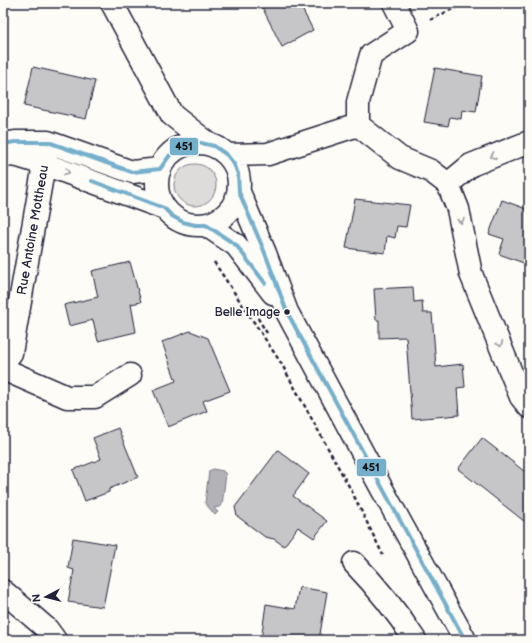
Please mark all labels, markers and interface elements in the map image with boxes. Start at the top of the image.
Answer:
line badge: 451 [169,137,199,156]
text: 451 [175,140,193,153]
one-way arrow [489,151,496,159]
street label: Rue Antoine Mottheau [14,164,52,296]
one-way arrow [64,168,71,176]
one-way arrow [456,218,464,224]
place label: Belle Image [215,305,280,320]
marker: Belle Image [282,307,292,317]
one-way arrow [495,340,503,348]
line badge: 451 [356,458,387,477]
text: 451 [362,461,380,474]
north arrow [26,577,66,617]
text: N [30,593,44,603]

